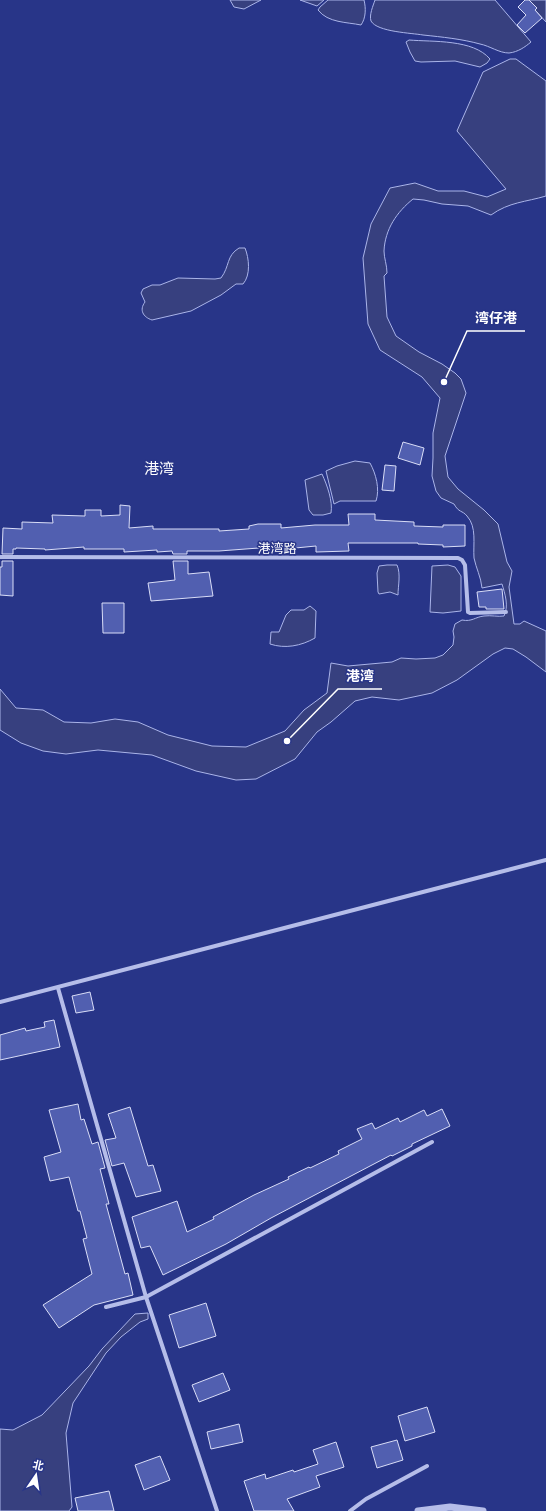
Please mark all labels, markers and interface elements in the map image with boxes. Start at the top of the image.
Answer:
callout: 湾仔港 [467,305,525,331]
text: 湾仔港 [475,308,517,328]
district label: 港湾 [144,458,174,479]
street label: 港湾路 [257,539,297,558]
callout: 港湾 [338,663,382,689]
text: 港湾 [346,666,374,686]
north arrow [16,1455,56,1495]
text: 北 [31,1456,45,1474]

